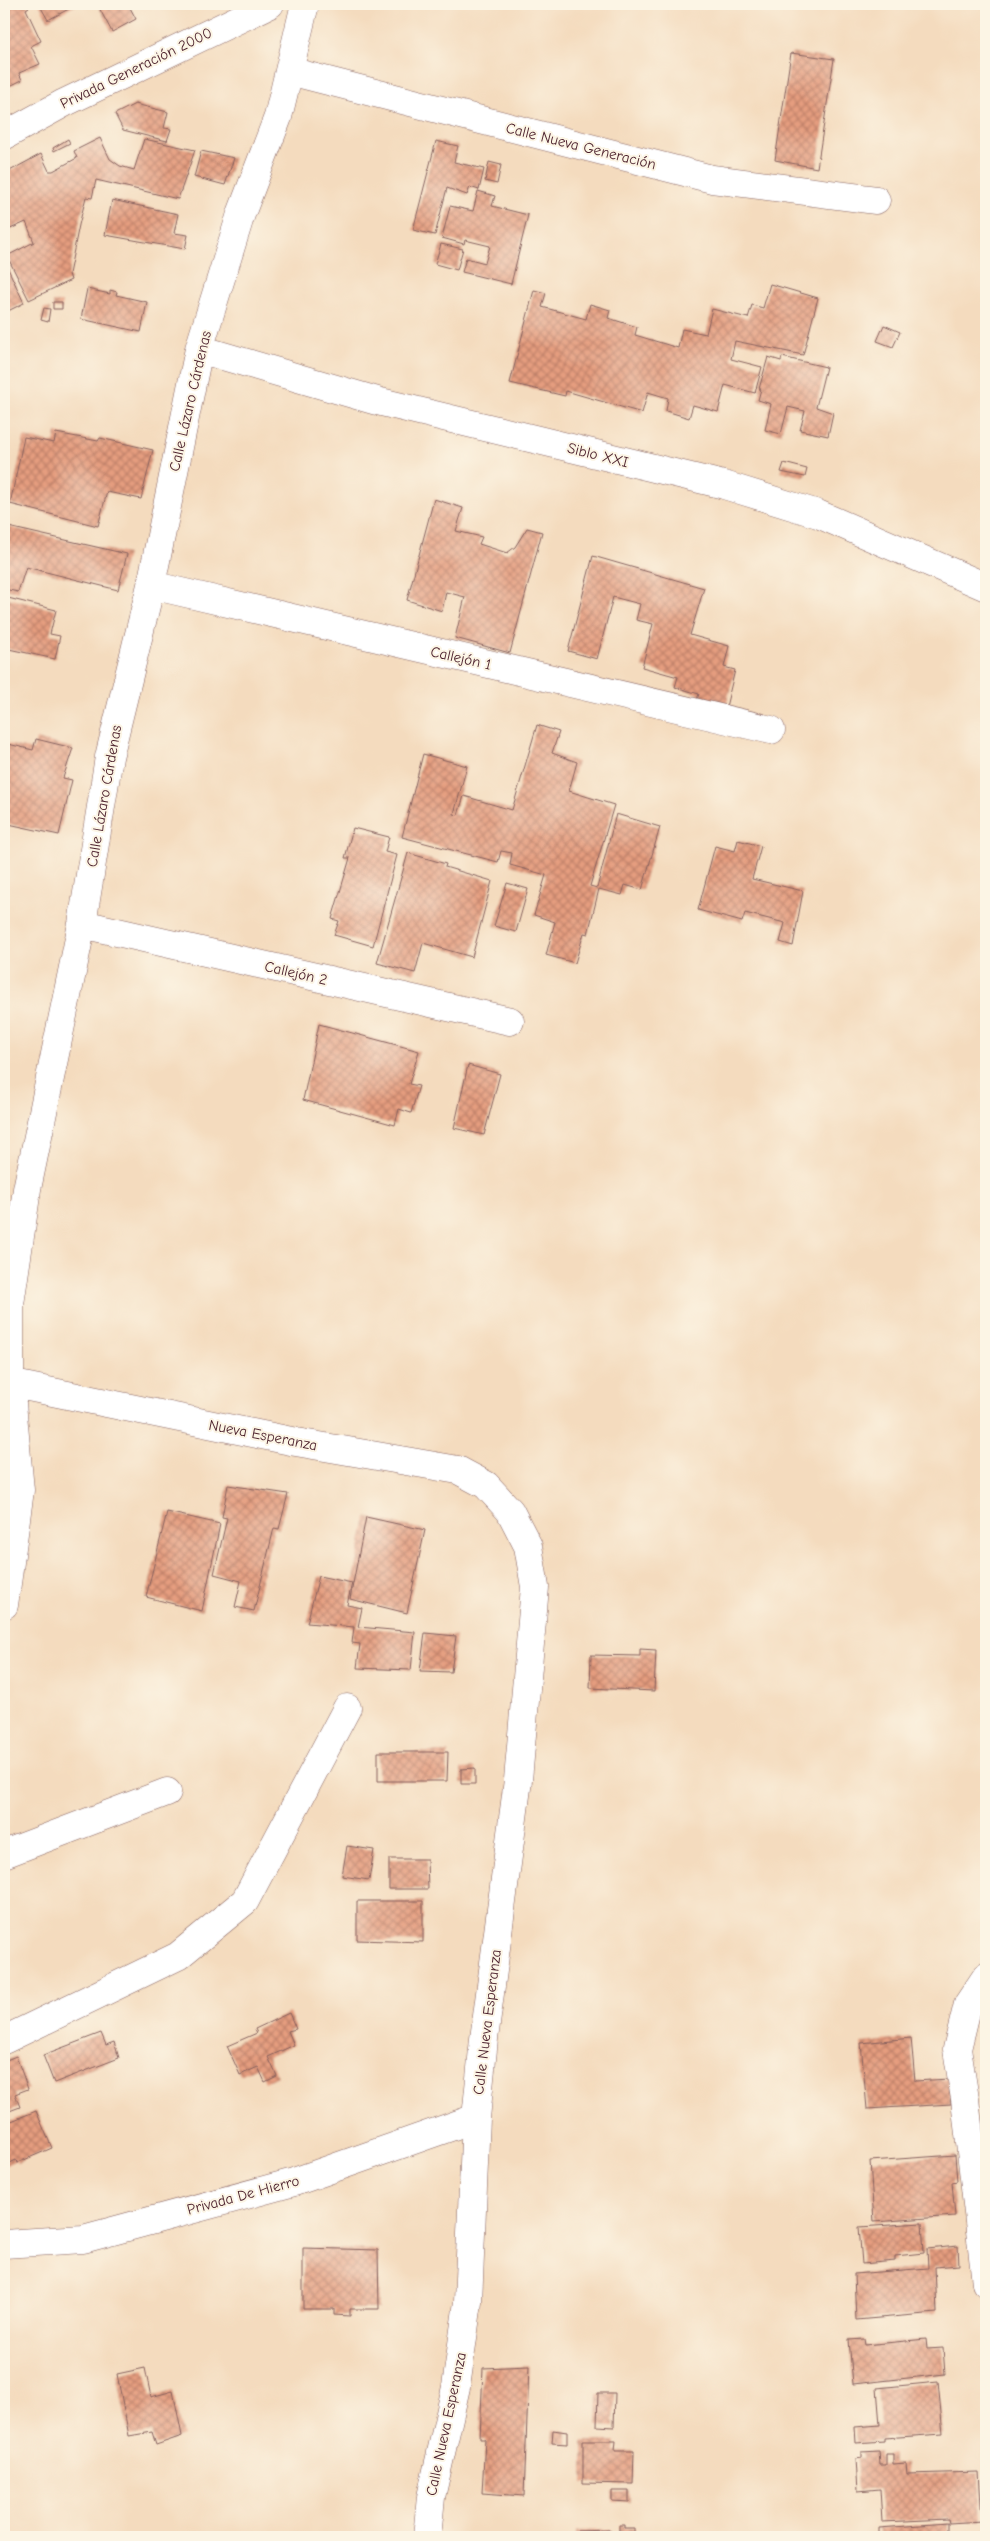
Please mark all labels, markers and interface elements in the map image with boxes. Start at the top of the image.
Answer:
street label: Privada Generación 2000 [57,23,215,113]
street label: Calle Nueva Generación [504,119,658,173]
street label: Calle Lázaro Cárdenas [165,329,215,473]
street label: Siblo XXI [566,439,631,471]
street label: Callejón 1 [429,642,493,674]
street label: Calle Lázaro Cárdenas [83,724,125,868]
street label: Callejón 2 [263,957,329,989]
street label: Nueva Esperanza [207,1416,319,1454]
street label: Calle Nueva Esperanza [469,1948,505,2096]
street label: Privada De Hierro [185,2171,301,2219]
street label: Calle Nueva Esperanza [422,2351,470,2497]

